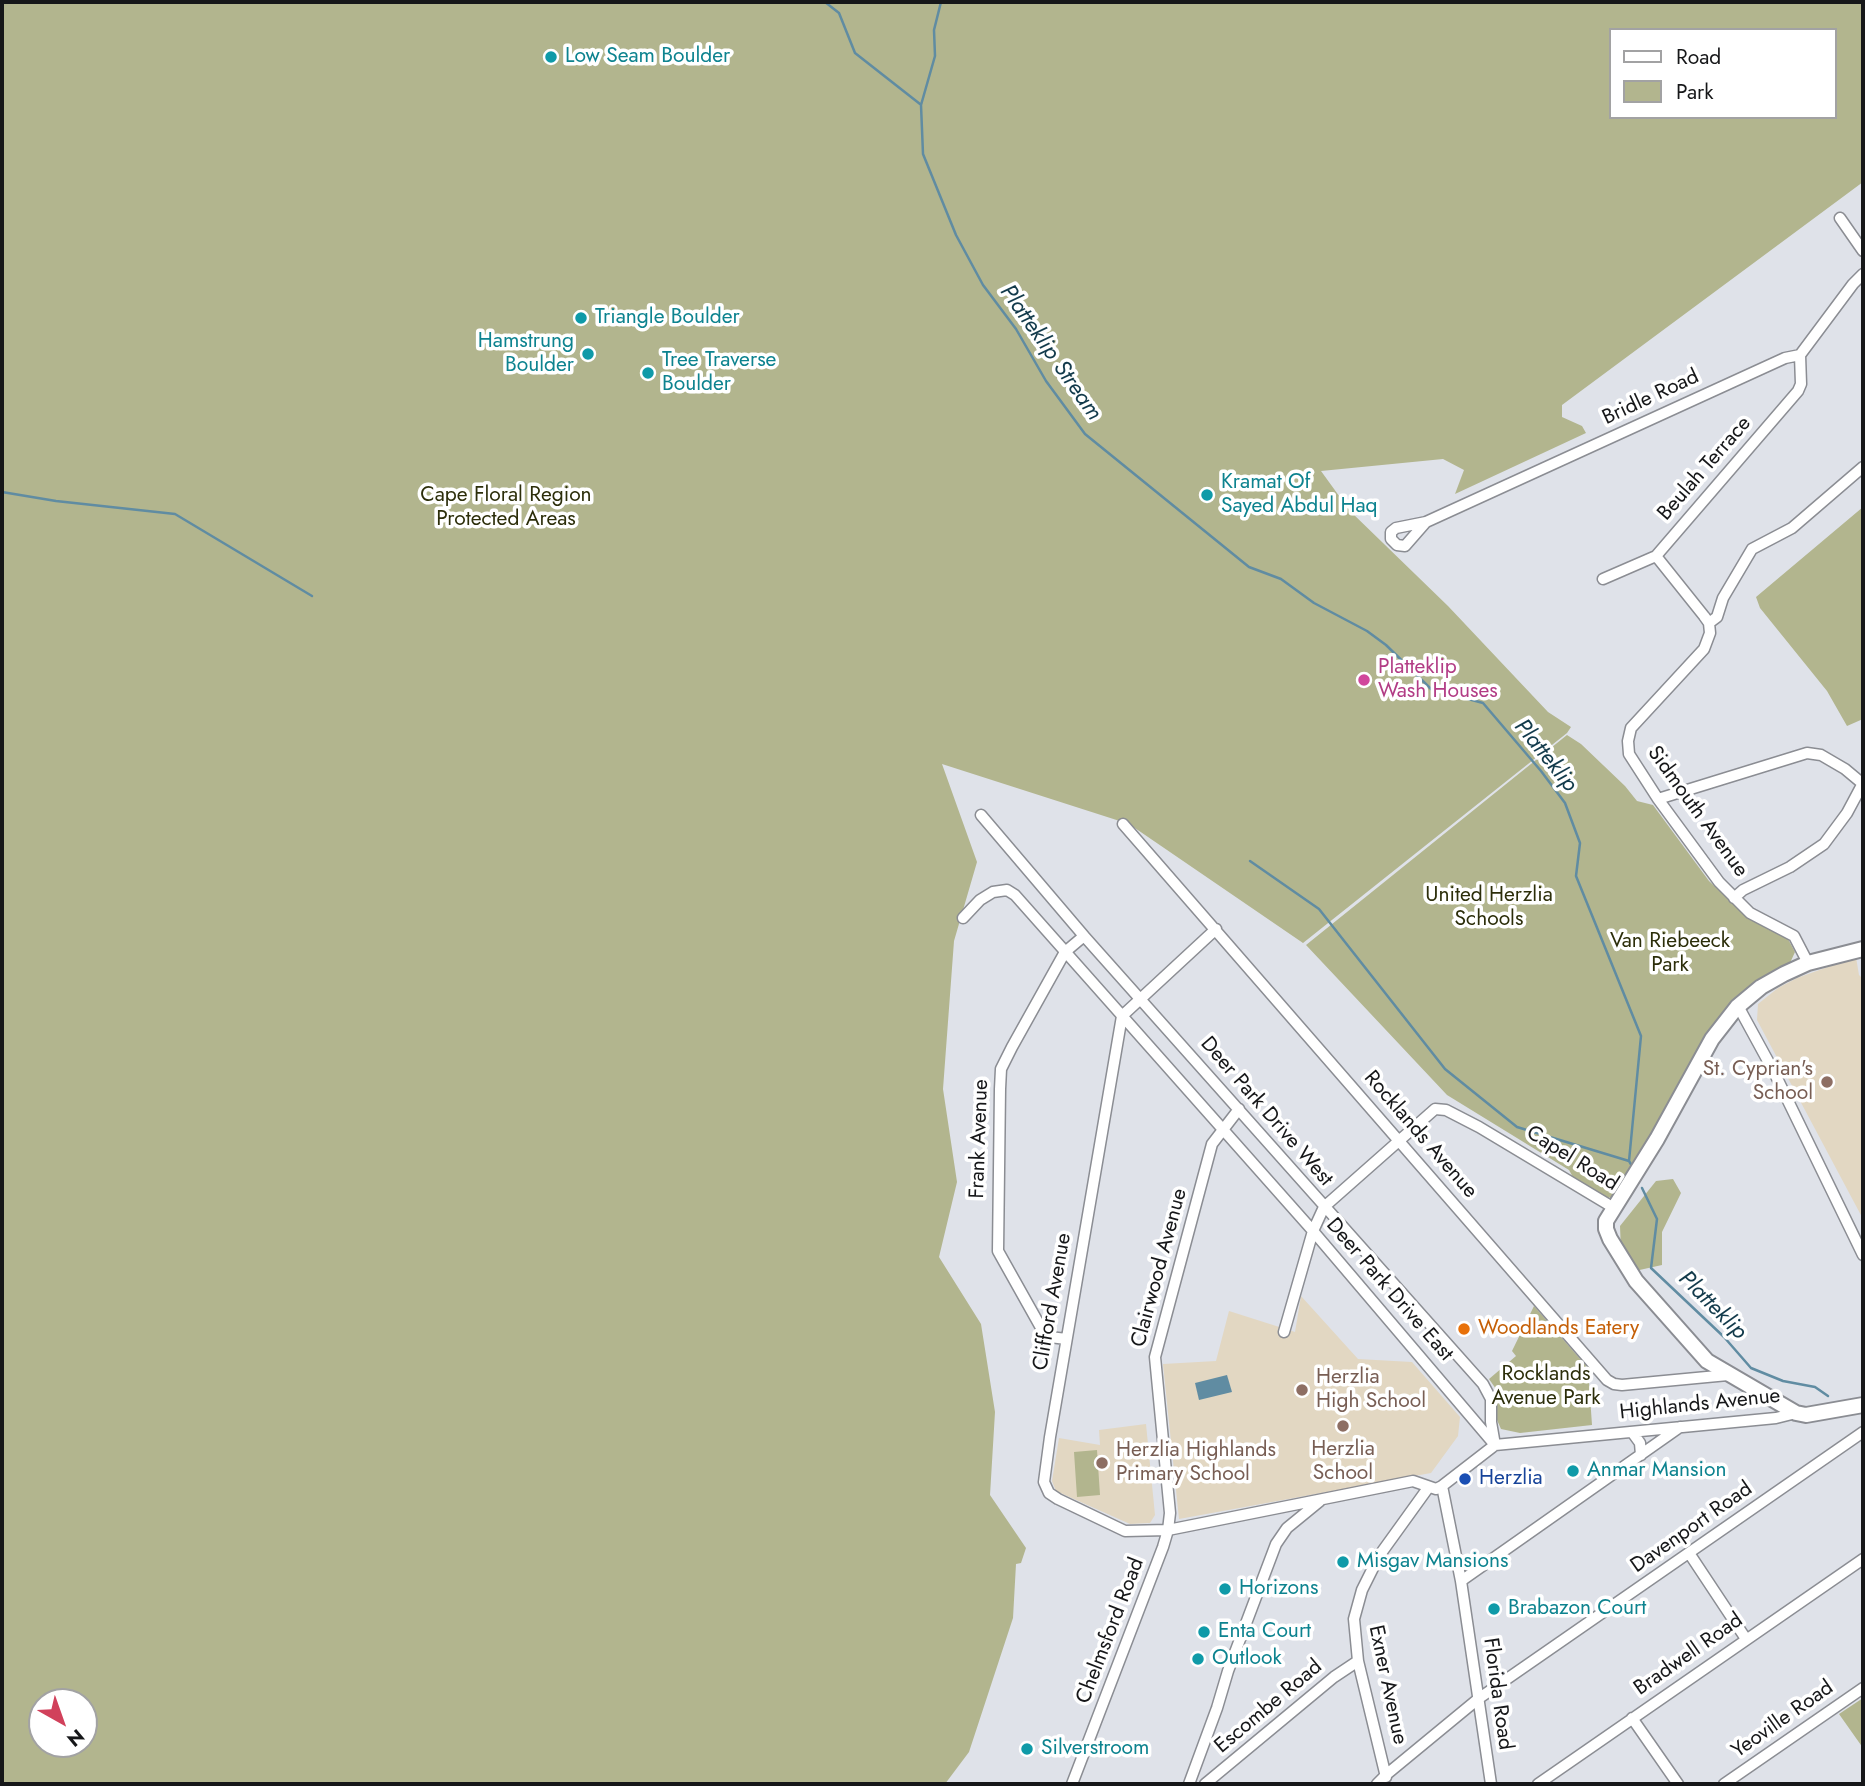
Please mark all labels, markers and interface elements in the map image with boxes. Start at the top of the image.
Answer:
legend [1610,28,1837,119]
text: Road [1676,42,1721,72]
place label: Low Seam Boulder [565,44,730,70]
marker: Low Seam Boulder [543,49,559,65]
text: Park [1676,77,1713,107]
water label: Platteklip Stream [993,280,1107,426]
place label: Triangle Boulder [595,305,740,331]
marker: Triangle Boulder [573,310,589,326]
place label: Hamstrung Boulder [478,329,574,379]
marker: Hamstrung Boulder [580,346,596,362]
place label: Tree Traverse Boulder [662,348,776,398]
marker: Tree Traverse Boulder [640,365,656,381]
street label: Bridle Road [1599,365,1703,431]
street label: Beulah Terrace [1653,412,1757,526]
place label: Kramat Of Sayed Abdul Haq [1221,470,1378,520]
park label: Cape Floral Region Protected Areas [420,483,592,533]
marker: Kramat Of Sayed Abdul Haq [1199,487,1215,503]
place label: Platteklip Wash Houses [1378,655,1498,705]
marker: Platteklip Wash Houses [1356,672,1372,688]
water label: Platteklip [1507,714,1583,798]
street label: Sidmouth Avenue [1641,742,1753,882]
park label: United Herzlia Schools [1425,883,1553,933]
park label: Van Riebeeck Park [1610,929,1730,979]
street label: Deer Park Drive West [1194,1032,1338,1192]
place label: St. Cyprian's School [1703,1057,1813,1107]
street label: Rocklands Avenue [1358,1066,1482,1204]
marker: St. Cyprian's School [1819,1074,1835,1090]
street label: Frank Avenue [965,1079,995,1199]
street label: Capel Road [1521,1121,1623,1197]
street label: Clairwood Avenue [1127,1186,1193,1350]
street label: Deer Park Drive East [1320,1213,1458,1367]
street label: Clifford Avenue [1029,1231,1077,1373]
water label: Platteklip [1672,1266,1752,1346]
place label: Woodlands Eatery [1478,1316,1639,1342]
marker: Woodlands Eatery [1456,1321,1472,1337]
park label: Rocklands Avenue Park [1491,1362,1601,1412]
place label: Herzlia High School [1316,1365,1426,1415]
marker: Herzlia High School [1294,1382,1310,1398]
street label: Highlands Avenue [1618,1384,1782,1426]
marker: Herzlia School [1335,1418,1351,1434]
place label: Herzlia School [1311,1437,1375,1487]
place label: Herzlia Highlands Primary School [1116,1438,1276,1488]
marker: Herzlia Highlands Primary School [1094,1455,1110,1471]
place label: Anmar Mansion [1587,1458,1726,1484]
marker: Anmar Mansion [1565,1463,1581,1479]
place label: Herzlia [1479,1466,1543,1492]
marker: Herzlia [1457,1471,1473,1487]
street label: Davenport Road [1626,1477,1758,1579]
place label: Misgav Mansions [1357,1549,1508,1575]
marker: Misgav Mansions [1335,1554,1351,1570]
street label: Chelmsford Road [1072,1555,1150,1707]
place label: Horizons [1239,1576,1318,1602]
marker: Horizons [1217,1581,1233,1597]
place label: Brabazon Court [1508,1596,1646,1622]
marker: Brabazon Court [1486,1601,1502,1617]
street label: Bradwell Road [1630,1608,1748,1702]
place label: Enta Court [1218,1619,1311,1645]
street label: Exner Avenue [1362,1623,1412,1747]
marker: Enta Court [1196,1624,1212,1640]
street label: Florida Road [1477,1636,1517,1752]
place label: Outlook [1212,1646,1282,1672]
marker: Outlook [1190,1651,1206,1667]
street label: Escombe Road [1210,1655,1328,1759]
street label: Yeoville Road [1727,1676,1839,1764]
north arrow [28,1688,98,1758]
text: N [61,1723,90,1753]
place label: Silverstroom [1041,1736,1149,1762]
marker: Silverstroom [1019,1741,1035,1757]

